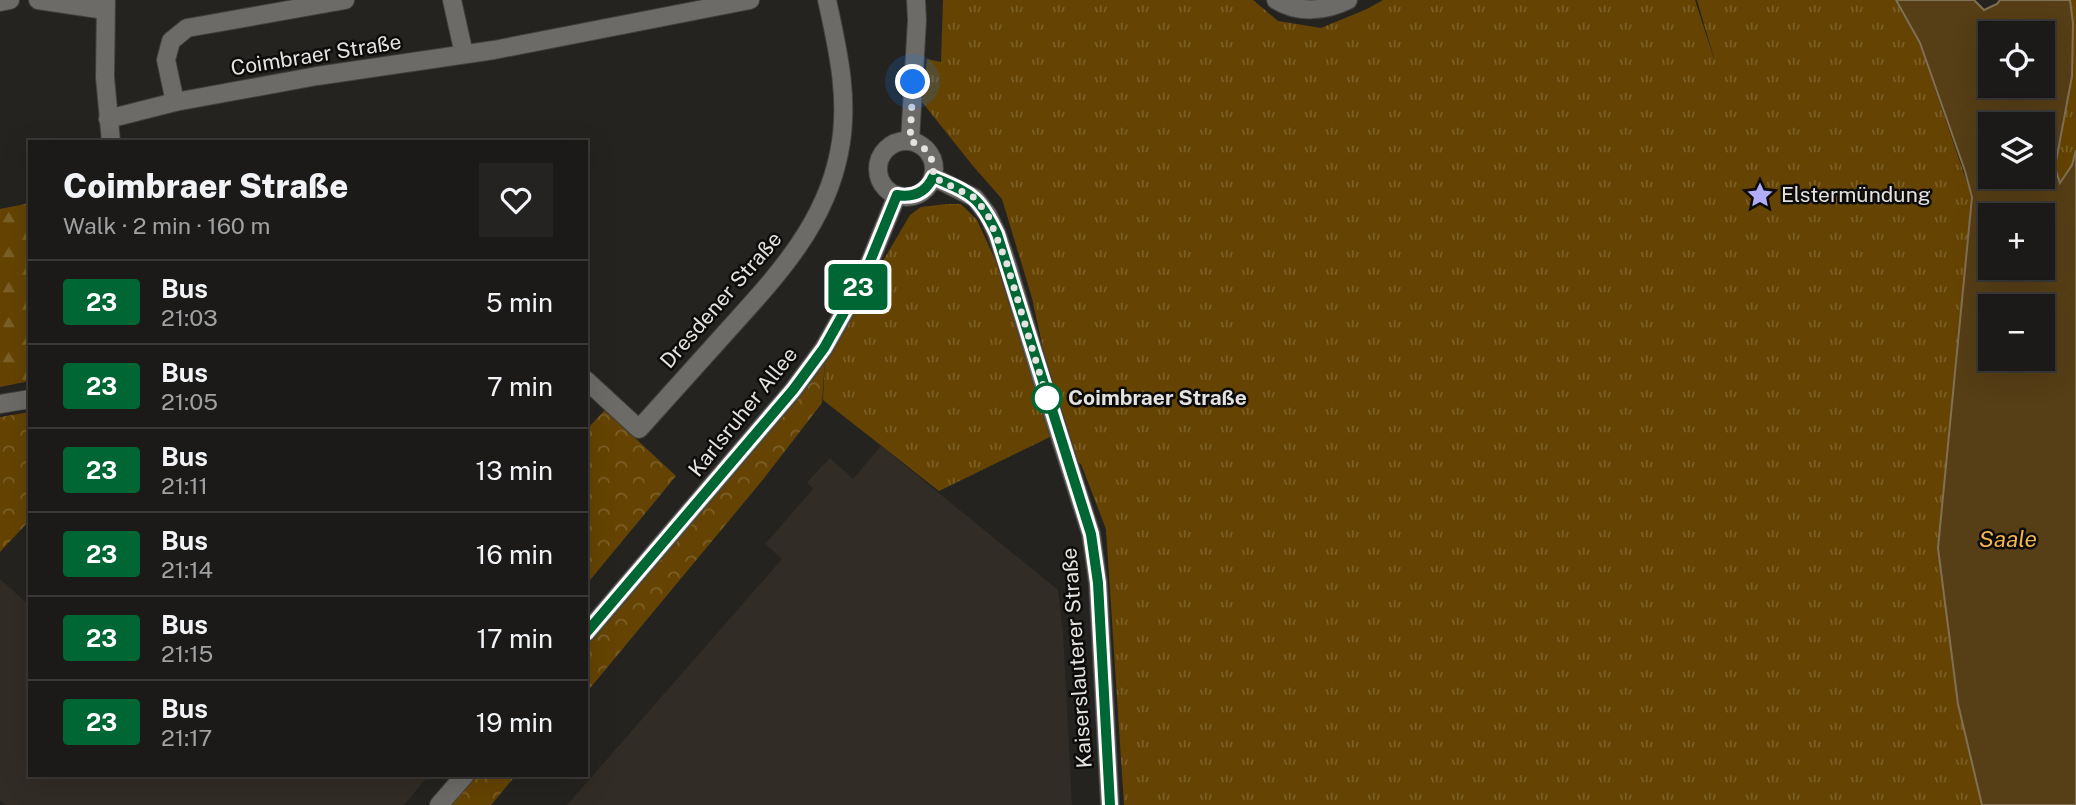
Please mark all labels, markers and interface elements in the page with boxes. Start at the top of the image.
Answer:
map controls [1978,21,2055,371]
button: locate [1978,21,2055,98]
street label: Coimbraer Straße [229,29,403,80]
your location [895,64,930,99]
button: layers [1978,112,2055,189]
button: heart [479,163,553,237]
text: Coimbraer Straße [63,167,349,205]
place icon: Elstermündung [1745,180,1775,210]
place label: Elstermündung [1781,182,1931,207]
button: + [1978,203,2055,280]
text: Walk · 2 min · 160 m [63,212,270,239]
street label: Dresdener Straße [655,226,787,373]
line badge: 23 [826,264,889,310]
text: Bus [161,273,208,304]
text: 23 [842,273,874,301]
text: 5 min [486,287,553,318]
text: 23 [86,288,117,316]
button: − [1978,294,2055,371]
text: 21:03 [161,304,218,331]
street label: Karlsruher Allee [683,342,802,481]
text: Bus [161,357,208,388]
text: 7 min [487,371,553,402]
text: 23 [86,372,117,400]
marker: Coimbraer Straße [1032,383,1062,413]
place label: Coimbraer Straße [1068,385,1247,410]
text: 21:05 [161,388,218,415]
text: Bus [161,441,208,472]
text: 13 min [476,455,553,486]
text: 23 [86,456,117,484]
text: 21:11 [161,472,208,499]
text: Bus [161,525,208,556]
water label: Saale [1979,525,2037,552]
text: 16 min [476,539,553,570]
text: 23 [86,540,117,568]
street label: Kaiserslauterer Straße [1056,547,1097,769]
text: 21:14 [161,556,213,583]
text: Bus [161,609,208,640]
text: 17 min [476,623,553,654]
text: 23 [86,624,117,652]
text: 21:15 [161,640,213,667]
text: Bus [161,693,208,724]
text: 19 min [476,707,553,738]
text: 23 [86,708,117,736]
text: 21:17 [161,724,212,751]

